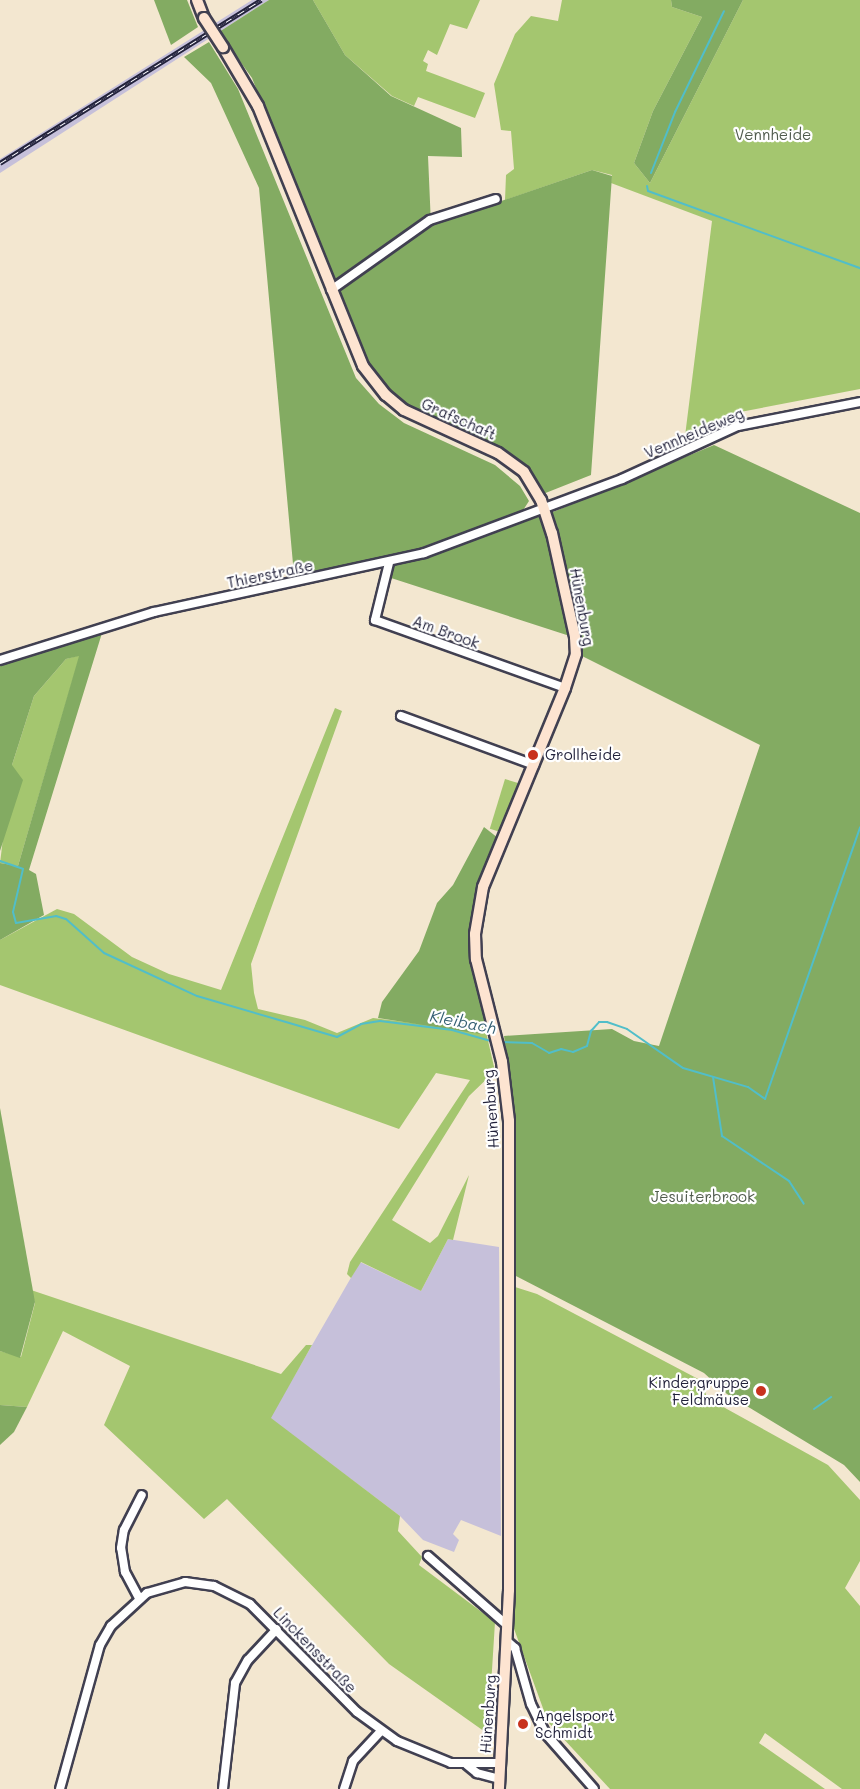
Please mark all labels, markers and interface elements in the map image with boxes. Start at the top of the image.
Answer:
park label: Vennheide [735,126,811,144]
street label: Grafschaft [419,394,499,444]
street label: Vennheideweg [642,404,746,462]
street label: Thierstraße [225,556,315,592]
street label: Hünenburg [566,567,598,647]
street label: Am Brook [410,612,482,652]
place label: Grollheide [545,746,621,764]
marker: Grollheide [526,748,540,762]
water label: Kleibach [428,1006,498,1038]
street label: Hünenburg [479,1069,503,1149]
park label: Jesuiterbrook [651,1188,755,1206]
place label: Kindergruppe Feldmäuse [648,1373,749,1408]
marker: Kindergruppe Feldmäuse [754,1384,768,1398]
street label: Linckensstraße [270,1603,360,1697]
street label: Hünenburg [476,1674,500,1754]
place label: Angelsport Schmidt [535,1706,615,1741]
marker: Angelsport Schmidt [516,1717,530,1731]

